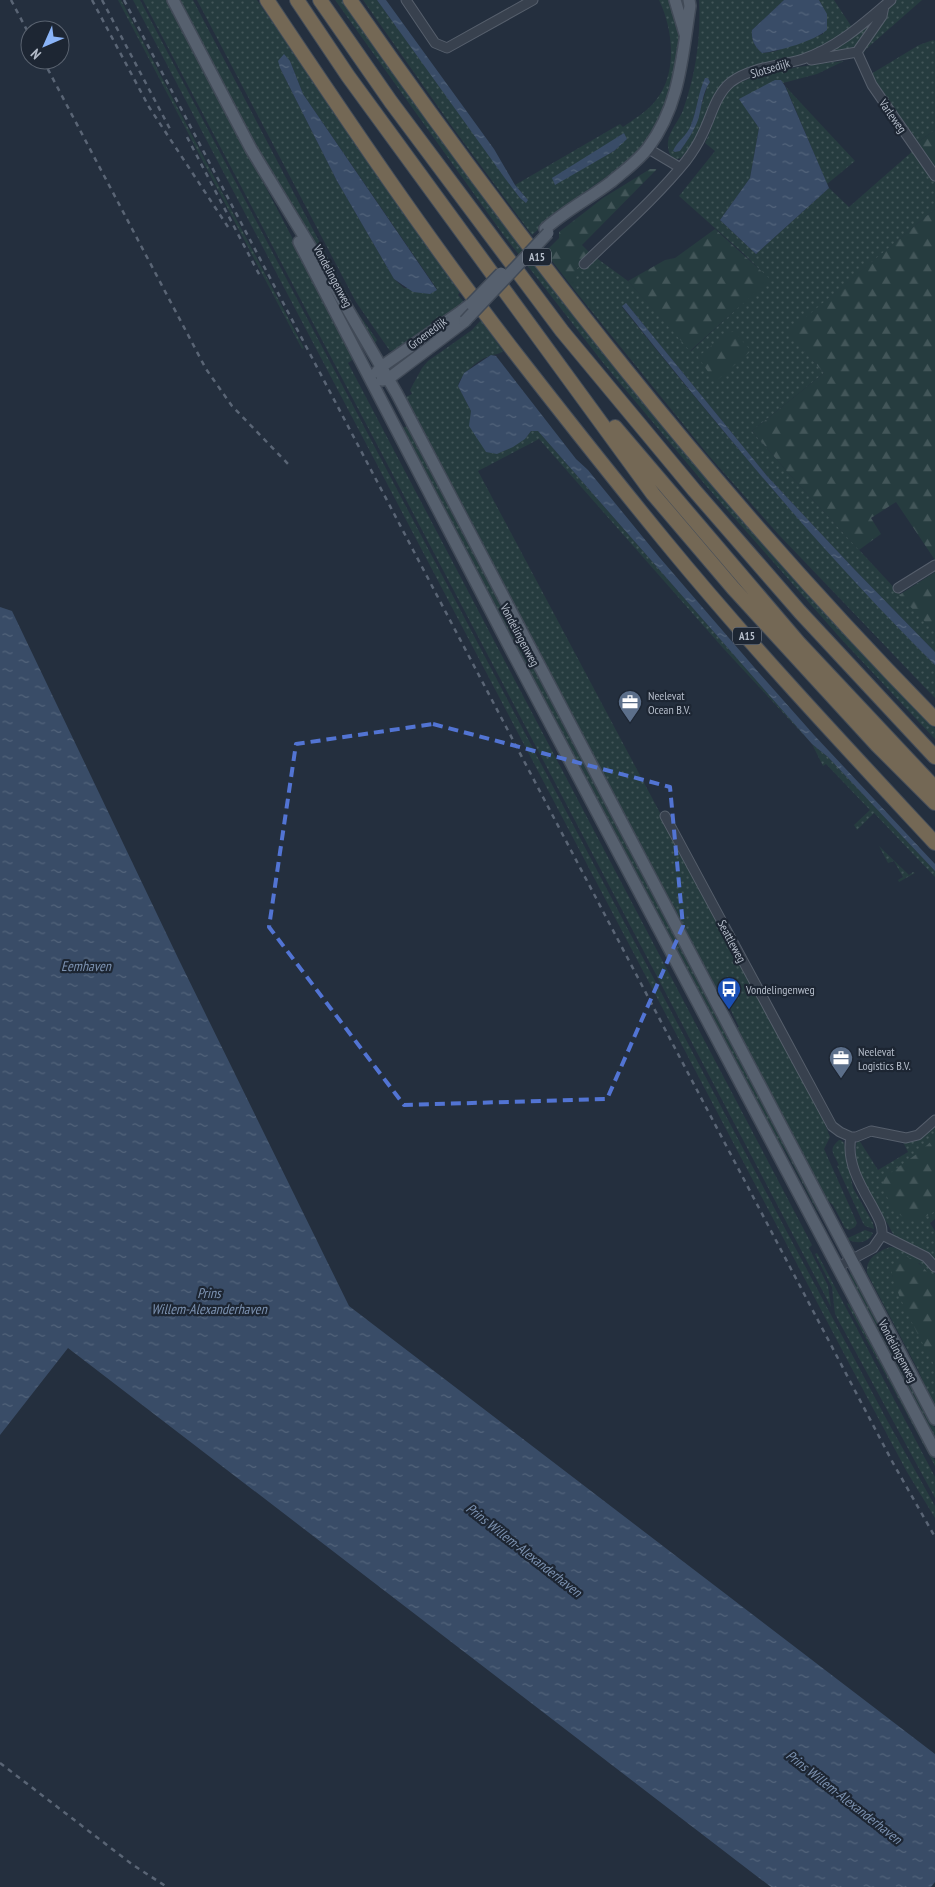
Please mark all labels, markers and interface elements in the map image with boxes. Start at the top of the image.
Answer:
north arrow [20,20,70,70]
text: N [27,45,45,63]
street label: Slotsedijk [748,55,792,81]
street label: Varleweg [875,95,910,136]
street label: Vondelingenweg [310,241,356,310]
road number: A15 [523,248,551,266]
street label: Groenedijk [405,313,450,352]
street label: Vondelingenweg [497,600,543,669]
road number: A15 [733,628,761,644]
place label: Neelevat Ocean B.V. [648,688,691,717]
office icon: Neelevat Ocean B.V. [617,689,643,723]
street label: Seattleweg [715,917,749,965]
water label: Eemhaven [61,957,112,975]
bus stop icon: Vondelingenweg [716,976,742,1010]
place label: Vondelingenweg [745,982,815,997]
place label: Neelevat Logistics B.V. [858,1044,911,1073]
office icon: Neelevat Logistics B.V. [828,1045,854,1079]
water label: Prins Willem-Alexanderhaven [151,1284,268,1318]
street label: Vondelingenweg [875,1316,921,1385]
water label: Prins Willem-Alexanderhaven [463,1499,586,1601]
water label: Prins Willem-Alexanderhaven [783,1746,906,1848]

